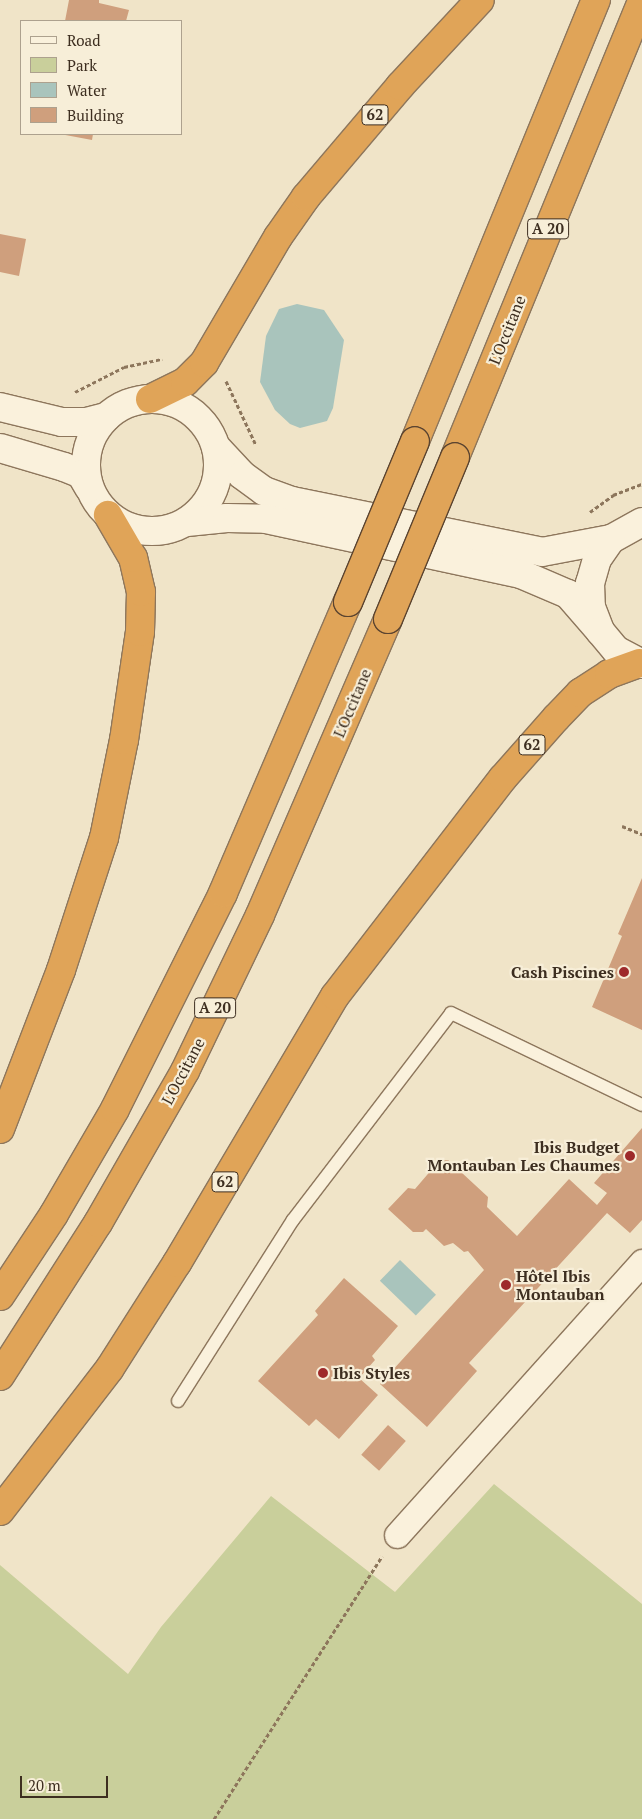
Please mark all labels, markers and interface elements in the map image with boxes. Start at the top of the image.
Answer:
legend [20,20,182,135]
text: Road [67,30,100,50]
text: Park [67,55,97,75]
text: Water [67,80,106,100]
road number: 62 [361,102,389,128]
text: Building [67,105,124,125]
road number: A 20 [527,216,569,242]
street label: L'Occitane [484,293,530,367]
street label: L'Occitane [329,666,375,740]
road number: 62 [518,732,546,758]
place label: Cash Piscines [511,962,614,982]
marker: Cash Piscines [618,966,630,978]
road number: A 20 [194,996,236,1020]
street label: L'Occitane [157,1034,209,1108]
place label: Ibis Budget Montauban Les Chaumes [428,1137,620,1175]
marker: Ibis Budget Montauban Les Chaumes [624,1150,636,1162]
road number: 62 [211,1170,239,1194]
place label: Hôtel Ibis Montauban [516,1266,605,1304]
marker: Hôtel Ibis Montauban [500,1279,512,1291]
place label: Ibis Styles [333,1363,410,1383]
marker: Ibis Styles [317,1367,329,1379]
scale bar [22,1766,110,1798]
text: 20 m [28,1775,61,1795]

